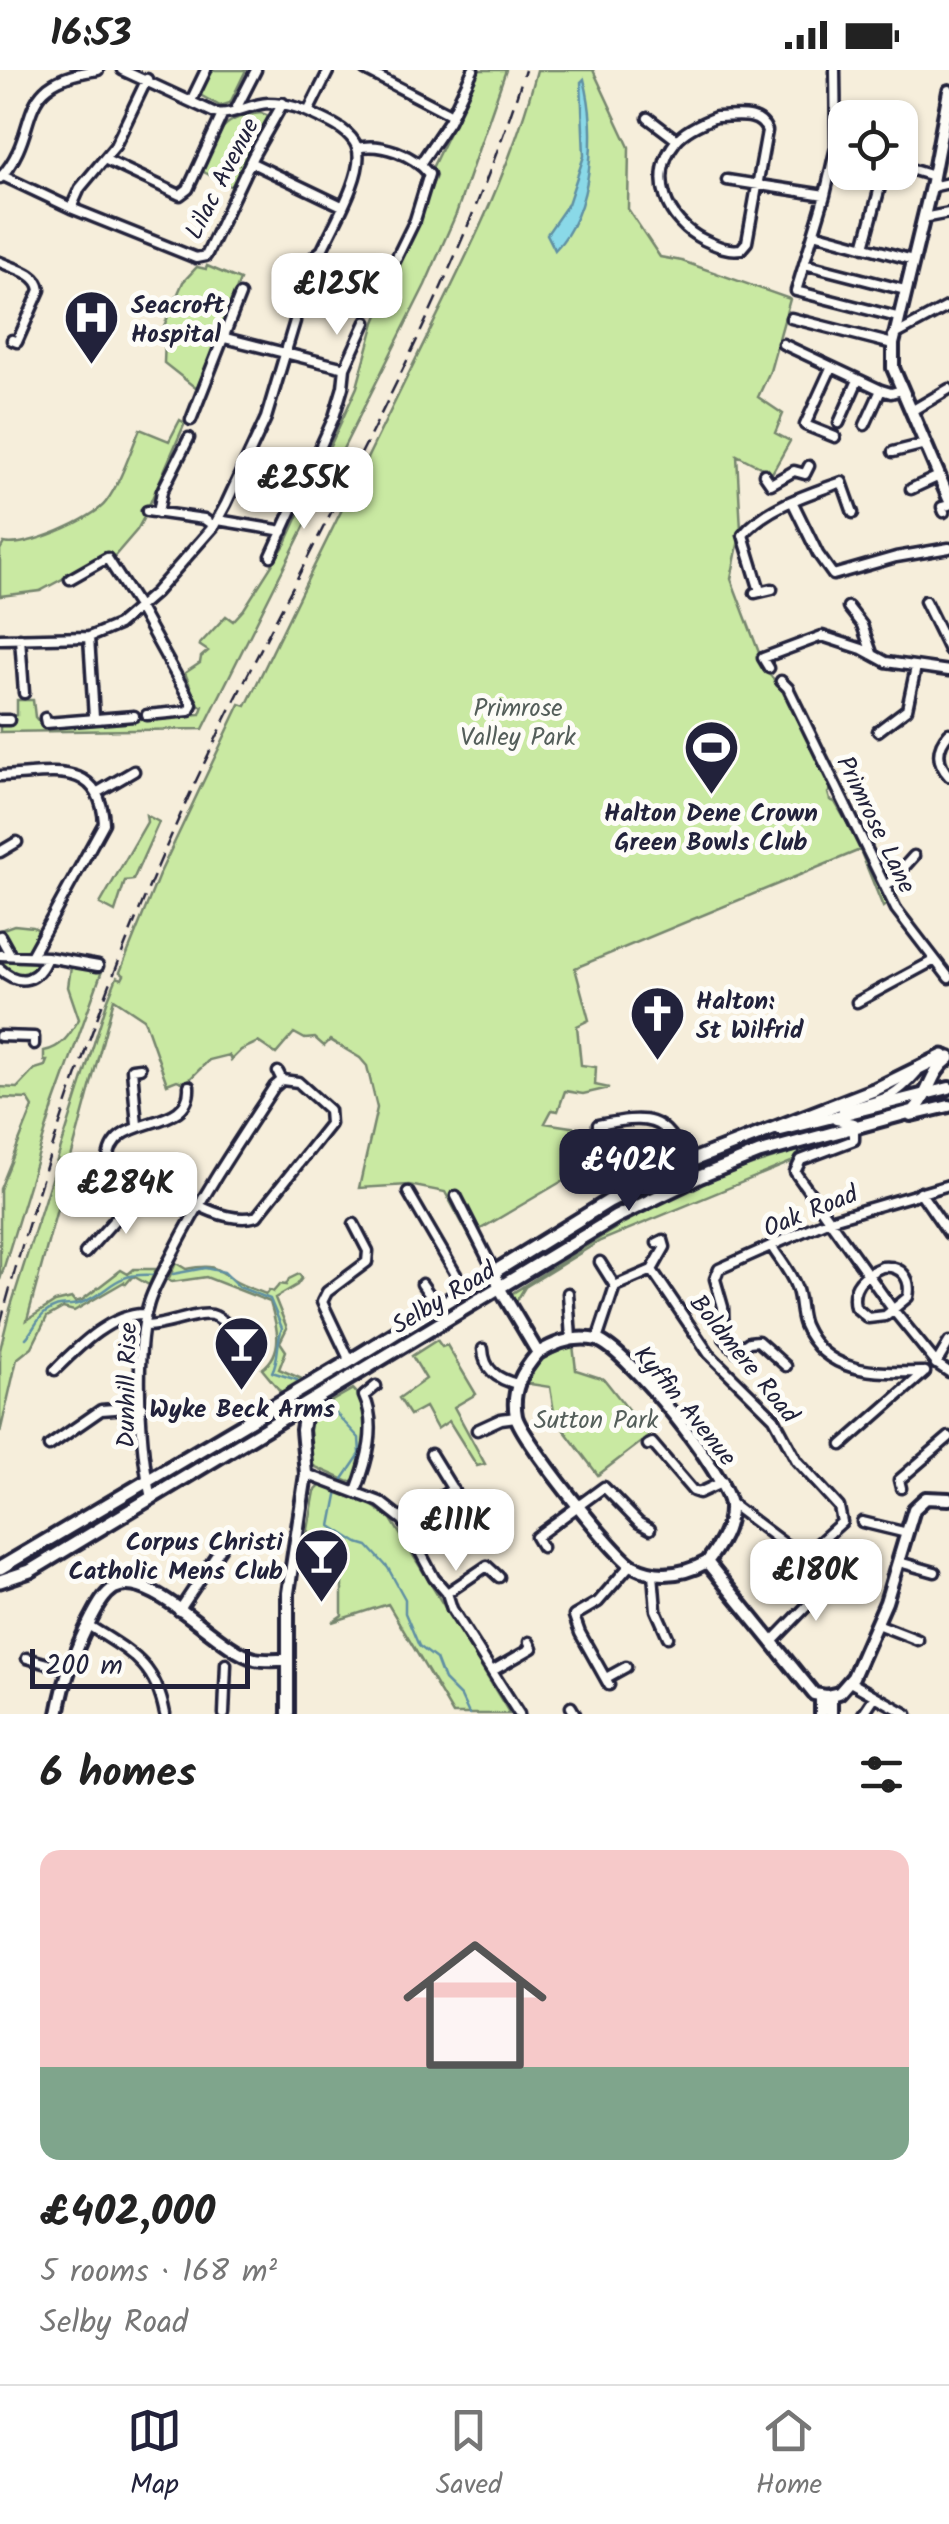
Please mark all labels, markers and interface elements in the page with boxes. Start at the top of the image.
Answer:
text: 16:53 [50,5,131,65]
map controls [828,100,918,190]
button: locate [828,100,918,190]
street label: Lilac Avenue [175,111,271,247]
pin: £125K [267,253,407,338]
text: £125K [293,260,381,311]
place label: Seacroft Hospital [131,286,225,355]
hospital icon: Seacroft Hospital [62,288,122,367]
pin: £255K [234,447,374,532]
text: £255K [257,454,351,505]
park label: Primrose Valley Park [460,689,576,758]
sports icon: Halton Dene Crown Green Bowls Club [681,717,741,796]
street label: Primrose Lane [825,749,926,901]
place label: Halton Dene Crown Green Bowls Club [604,794,818,863]
place label: Halton: St Wilfrid [696,982,804,1051]
church icon: Halton: St Wilfrid [627,984,687,1063]
pin: £402K [559,1129,699,1214]
text: £402K [581,1136,677,1187]
pin: £284K [56,1152,196,1237]
text: £284K [77,1159,175,1210]
street label: Oak Road [757,1174,866,1249]
street label: Selby Road [384,1251,505,1346]
street label: Boldmere Road [679,1286,809,1434]
bar icon: Wyke Beck Arms [212,1313,272,1392]
street label: Dunhill Rise [107,1322,149,1448]
street label: Kyffin Avenue [623,1337,746,1476]
place label: Wyke Beck Arms [149,1390,335,1430]
park label: Sutton Park [534,1401,659,1441]
pin: £111K [386,1489,526,1574]
text: £111K [420,1496,492,1547]
place label: Corpus Christi Catholic Mens Club [68,1523,283,1592]
bar icon: Corpus Christi Catholic Mens Club [292,1525,352,1604]
pin: £180K [746,1539,886,1624]
text: £180K [772,1546,860,1597]
scale bar [30,1644,250,1688]
text: 200 m [45,1644,123,1689]
text: 6 homes [40,1741,196,1808]
icon: filters [854,1747,909,1802]
icon: home [385,1915,565,2095]
text: £402,000 [40,2180,215,2247]
text: 5 rooms · 168 m² [40,2247,277,2298]
text: Selby Road [40,2298,188,2349]
tab: Map [127,2403,182,2508]
tab: Saved [436,2403,502,2508]
tab: Home [756,2403,822,2508]

